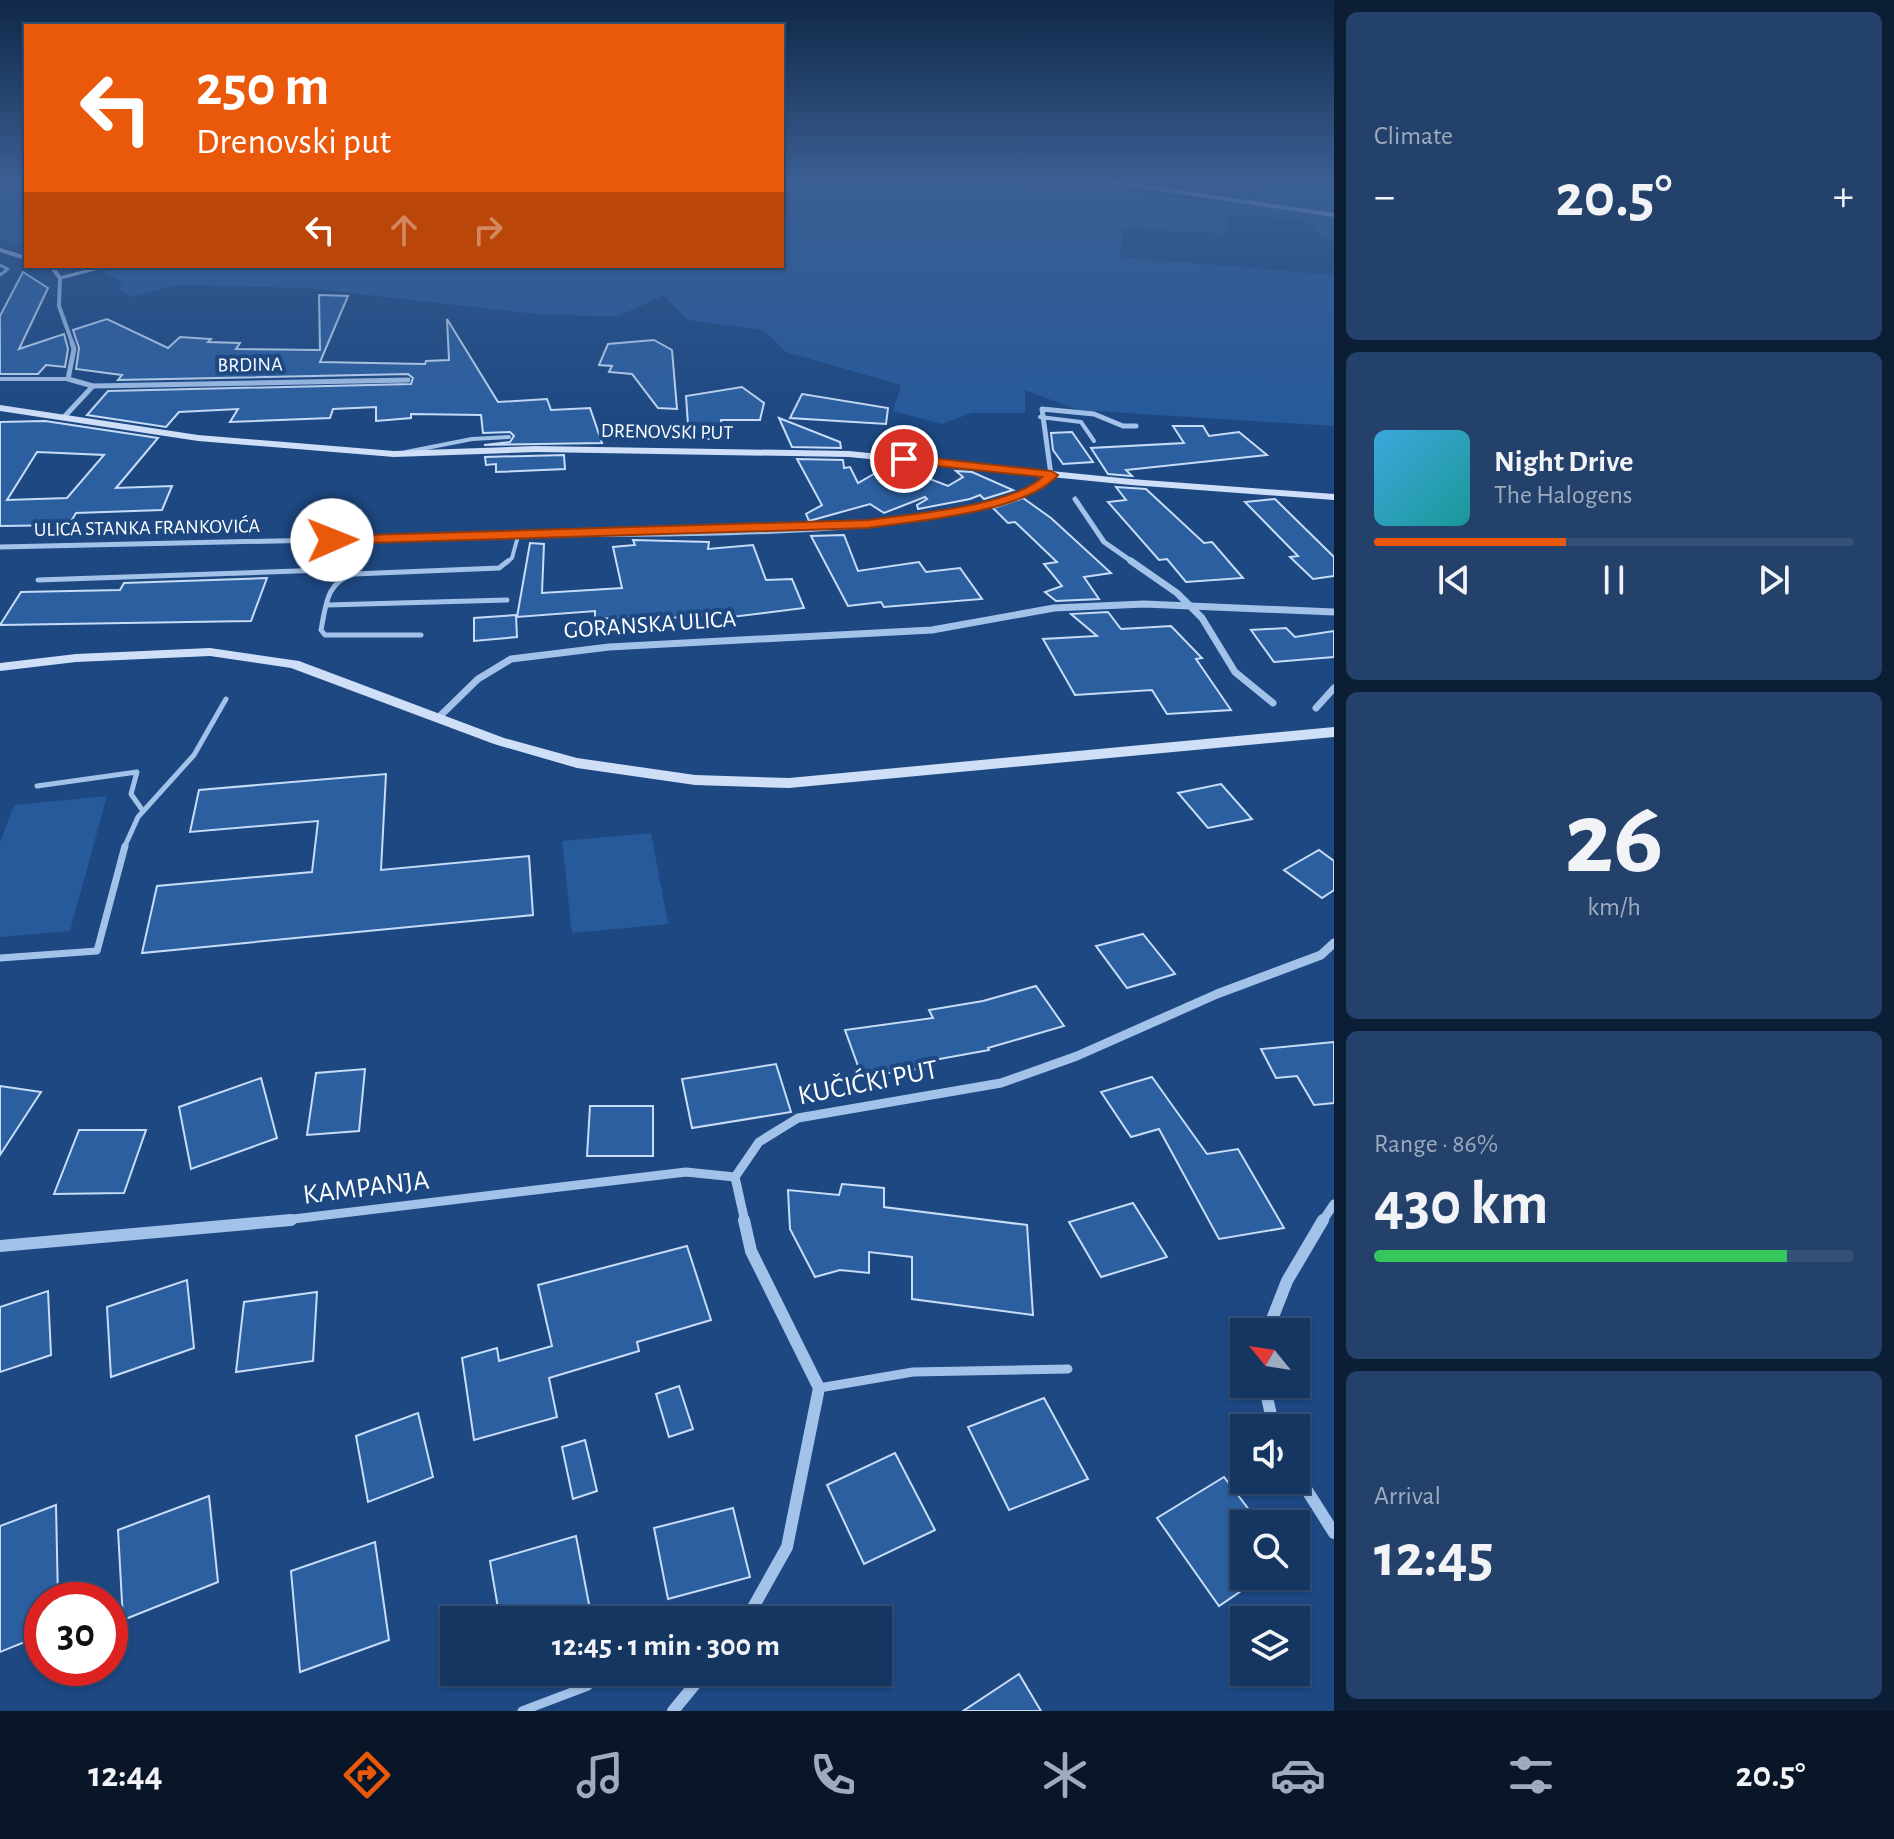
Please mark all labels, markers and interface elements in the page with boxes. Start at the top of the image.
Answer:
icon: left [64,56,168,160]
text: 250 m [196,59,329,115]
text: Climate [1374,123,1453,149]
text: Drenovski put [196,124,391,160]
text: 20.5° [1556,167,1672,227]
text: − [1374,175,1395,219]
text: + [1833,175,1854,219]
icon: left [298,208,342,252]
icon: ahead [382,208,426,252]
icon: right [466,208,510,252]
street label: BRDINA [217,354,283,376]
street label: DRENOVSKI PUT [601,421,733,443]
pin [870,425,938,493]
icon: arrive [882,437,926,481]
text: Night Drive [1494,447,1633,477]
text: The Halogens [1494,482,1632,508]
position arrow [290,498,374,582]
street label: ULICA STANKA FRANKOVIĆA [34,515,261,540]
icon: previous [1432,558,1476,602]
icon: pause [1592,558,1636,602]
icon: next [1752,558,1796,602]
street label: GORANSKA ULICA [563,607,737,643]
text: 26 [1564,788,1664,892]
text: km/h [1587,894,1641,920]
street label: KUČIĆKI PUT [795,1053,941,1110]
text: Range · 86% [1374,1131,1498,1157]
street label: KAMPANJA [301,1166,431,1210]
text: 430 km [1374,1175,1548,1235]
north arrow [1230,1318,1310,1398]
map controls [1230,1318,1310,1686]
button: sound [1230,1414,1310,1494]
text: Arrival [1374,1483,1441,1509]
button: search [1230,1510,1310,1590]
text: 12:45 [1374,1527,1494,1587]
speed limit sign: 30 [24,1582,128,1686]
button: layers [1230,1606,1310,1686]
text: 12:45 · 1 min · 300 m [552,1631,780,1661]
icon: directions [339,1747,395,1803]
icon: music [572,1747,628,1803]
icon: phone [805,1747,861,1803]
icon: climate [1037,1747,1093,1803]
icon: car [1270,1747,1326,1803]
icon: filters [1503,1747,1559,1803]
text: 12:44 [88,1757,163,1793]
text: 20.5° [1736,1757,1806,1793]

